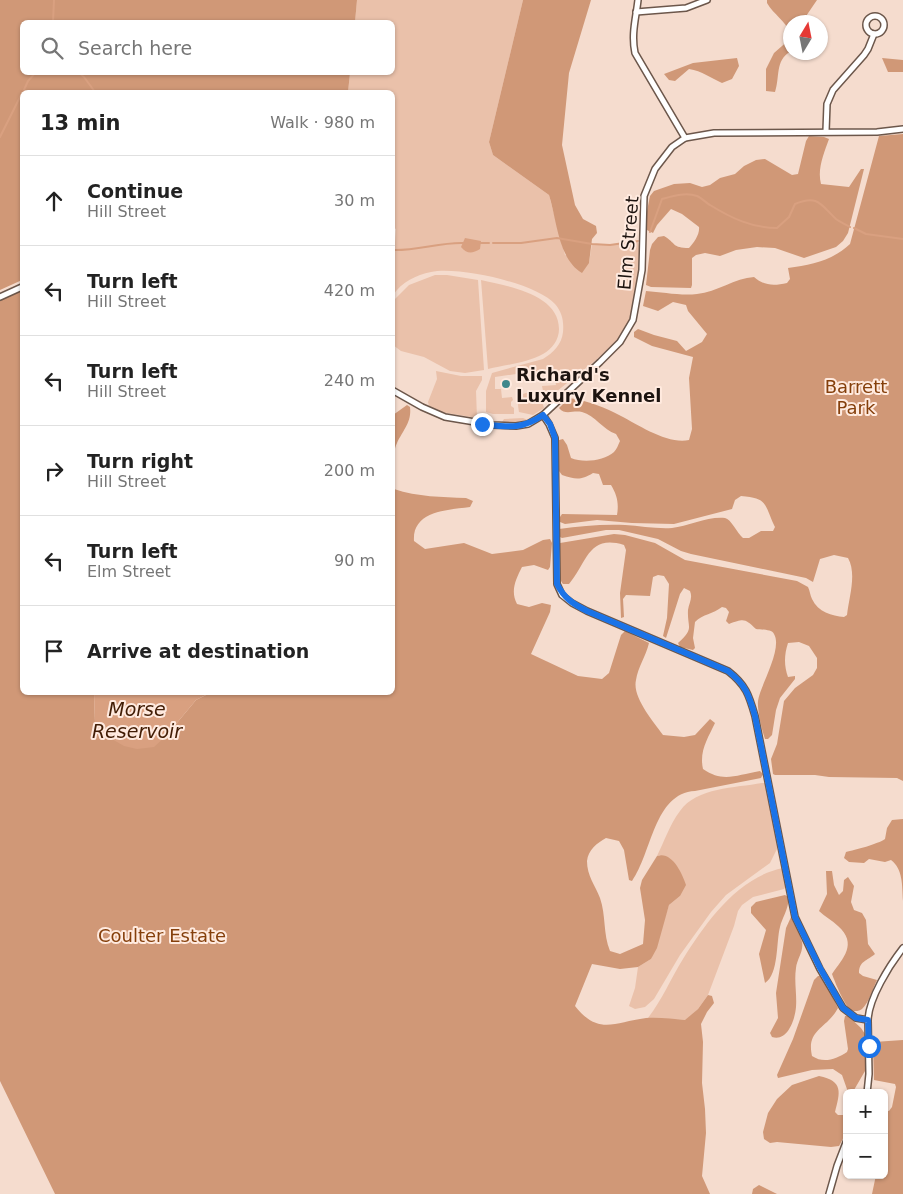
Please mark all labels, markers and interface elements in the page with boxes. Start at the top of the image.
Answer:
north arrow [783,15,828,60]
search box [20,20,395,75]
icon: search [38,34,66,62]
text: Search here [78,37,192,59]
text: 13 min [40,111,121,135]
text: Walk · 980 m [270,113,375,132]
text: Continue [87,180,183,202]
icon: ahead [40,187,68,215]
text: 30 m [334,191,375,210]
street label: Elm Street [613,195,643,291]
text: Hill Street [87,202,166,221]
text: Turn left [87,270,178,292]
icon: left [40,277,68,305]
text: 420 m [324,281,375,300]
text: Hill Street [87,292,166,311]
text: Turn left [87,360,178,382]
place label: Richard's Luxury Kennel [516,364,661,406]
icon: left [40,367,68,395]
text: 240 m [324,371,375,390]
park label: Barrett Park [825,376,887,418]
marker: Richard's Luxury Kennel [500,378,512,390]
text: Hill Street [87,382,166,401]
route end [471,413,494,436]
text: Turn right [87,450,193,472]
icon: right [40,457,68,485]
text: 200 m [324,461,375,480]
text: Hill Street [87,472,166,491]
text: Turn left [87,540,178,562]
icon: left [40,547,68,575]
text: 90 m [334,551,375,570]
text: Elm Street [87,562,171,581]
icon: arrive [40,637,68,665]
text: Arrive at destination [87,640,309,662]
water label: Morse Reservoir [92,698,183,742]
park label: Coulter Estate [98,925,226,946]
route start [858,1035,881,1058]
map controls [843,1089,888,1179]
button: + [843,1089,888,1134]
button: − [843,1134,888,1179]

